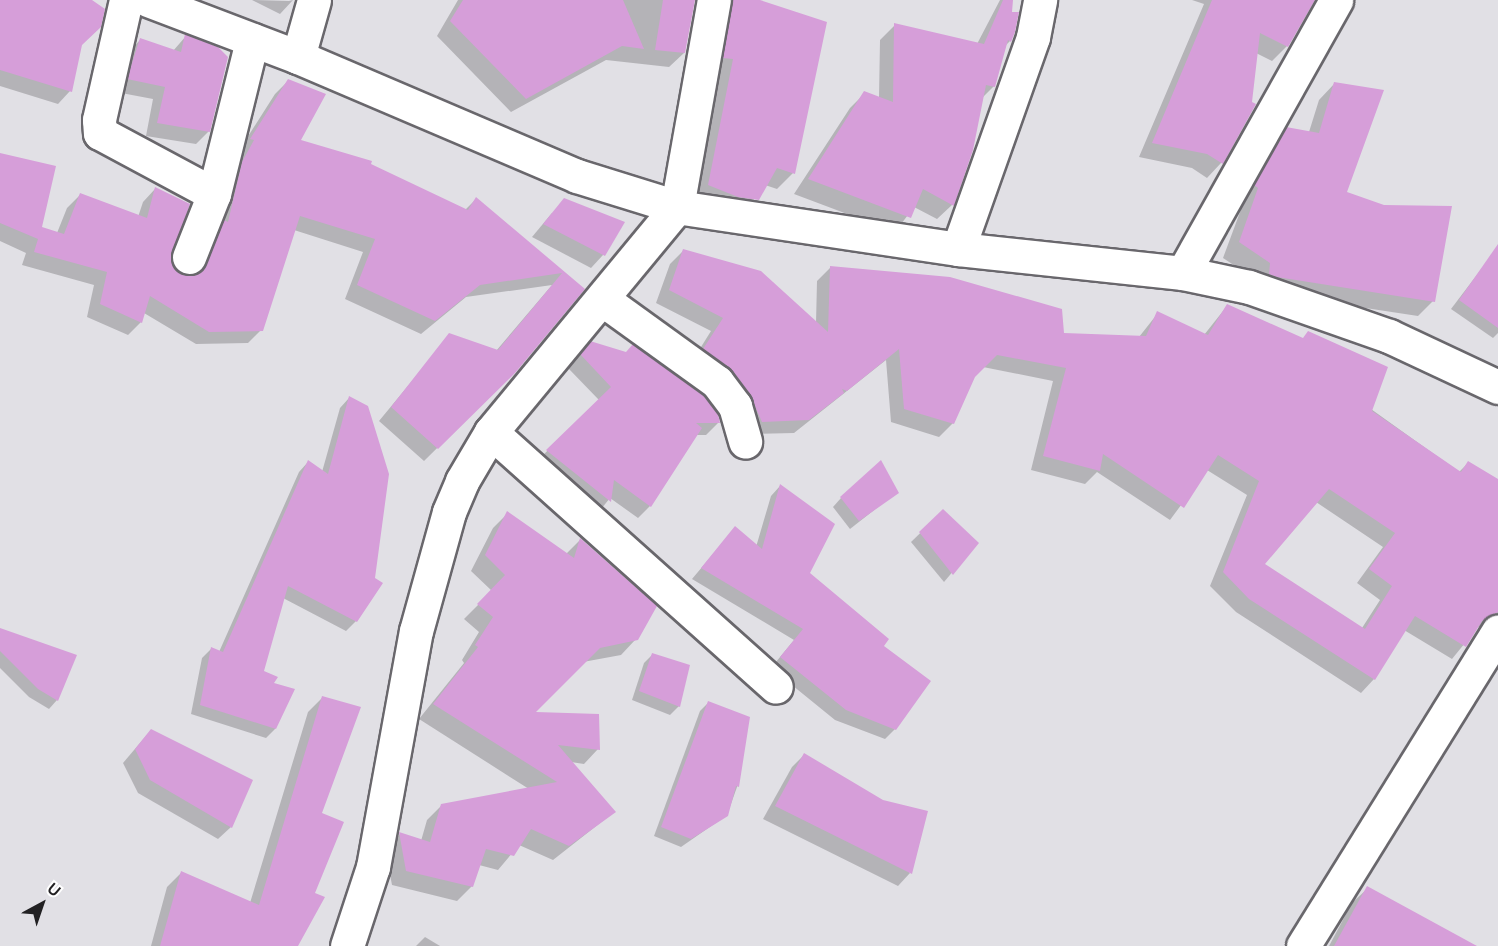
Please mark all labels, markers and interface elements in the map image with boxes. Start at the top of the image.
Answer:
north arrow [12,874,72,934]
text: U [43,879,64,901]

